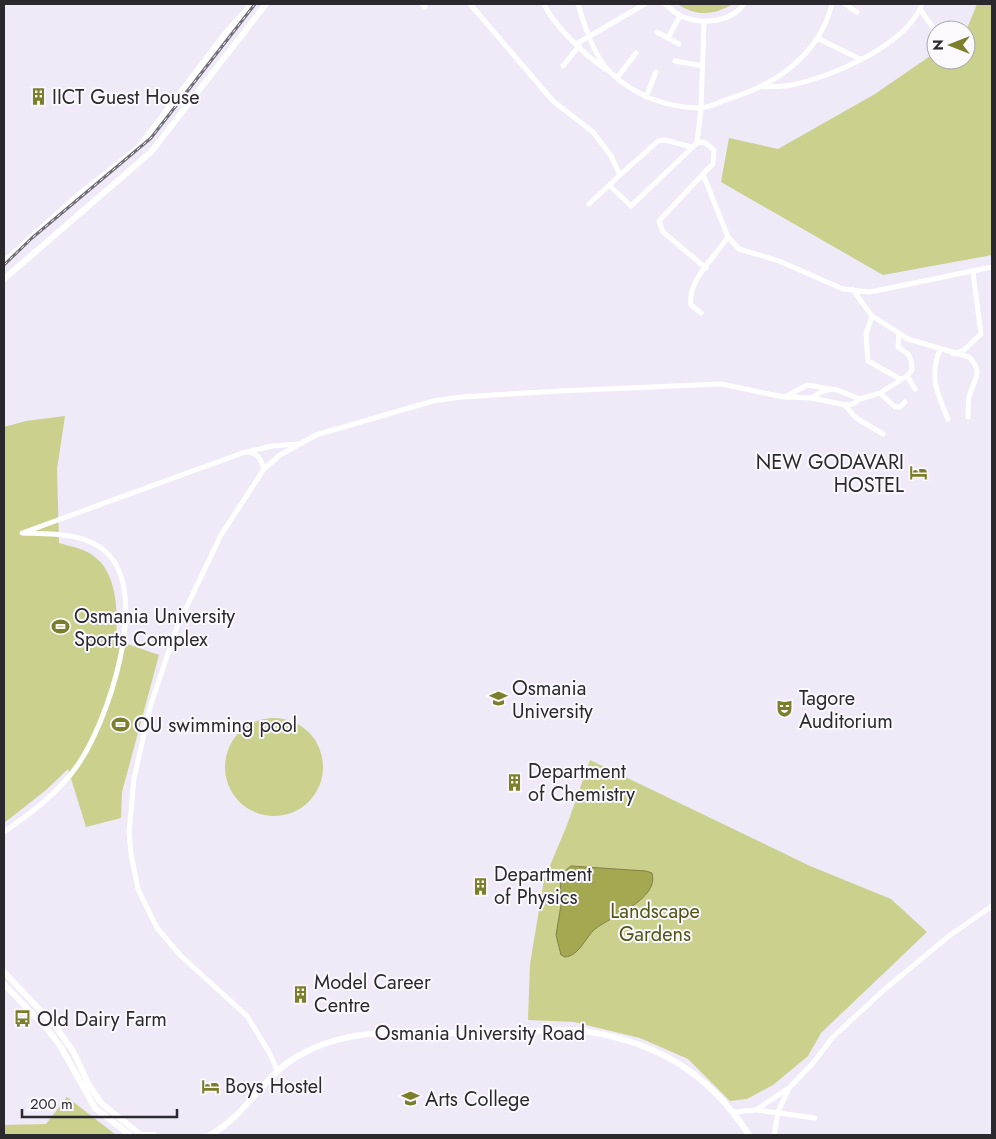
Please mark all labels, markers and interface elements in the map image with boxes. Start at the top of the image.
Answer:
north arrow [926,20,976,70]
text: N [928,39,948,51]
place label: IICT Guest House [52,83,199,112]
building icon: IICT Guest House [28,87,48,107]
place label: NEW GODAVARI HOSTEL [756,448,904,500]
hotel icon: NEW GODAVARI HOSTEL [908,463,928,483]
place label: Osmania University Sports Complex [74,602,235,654]
sports icon: Osmania University Sports Complex [50,617,70,637]
place label: Osmania University [512,674,593,726]
place label: Tagore Auditorium [799,684,893,736]
school or university icon: Osmania University [488,689,508,709]
theatre icon: Tagore Auditorium [775,699,795,719]
place label: OU swimming pool [134,711,297,740]
sports icon: OU swimming pool [110,715,130,735]
place label: Department of Chemistry [528,757,635,809]
building icon: Department of Chemistry [504,773,524,793]
place label: Department of Physics [494,860,592,912]
building icon: Department of Physics [470,876,490,896]
park label: Landscape Gardens [610,897,700,949]
place label: Model Career Centre [314,968,431,1020]
building icon: Model Career Centre [290,984,310,1004]
place label: Old Dairy Farm [37,1005,167,1034]
bus stop icon: Old Dairy Farm [13,1009,33,1029]
street label: Osmania University Road [375,1019,585,1048]
place label: Boys Hostel [225,1072,323,1101]
hotel icon: Boys Hostel [201,1076,221,1096]
place label: Arts College [425,1085,530,1114]
scale bar [22,1086,178,1118]
school or university icon: Arts College [401,1089,421,1109]
text: 200 m [30,1093,73,1115]

